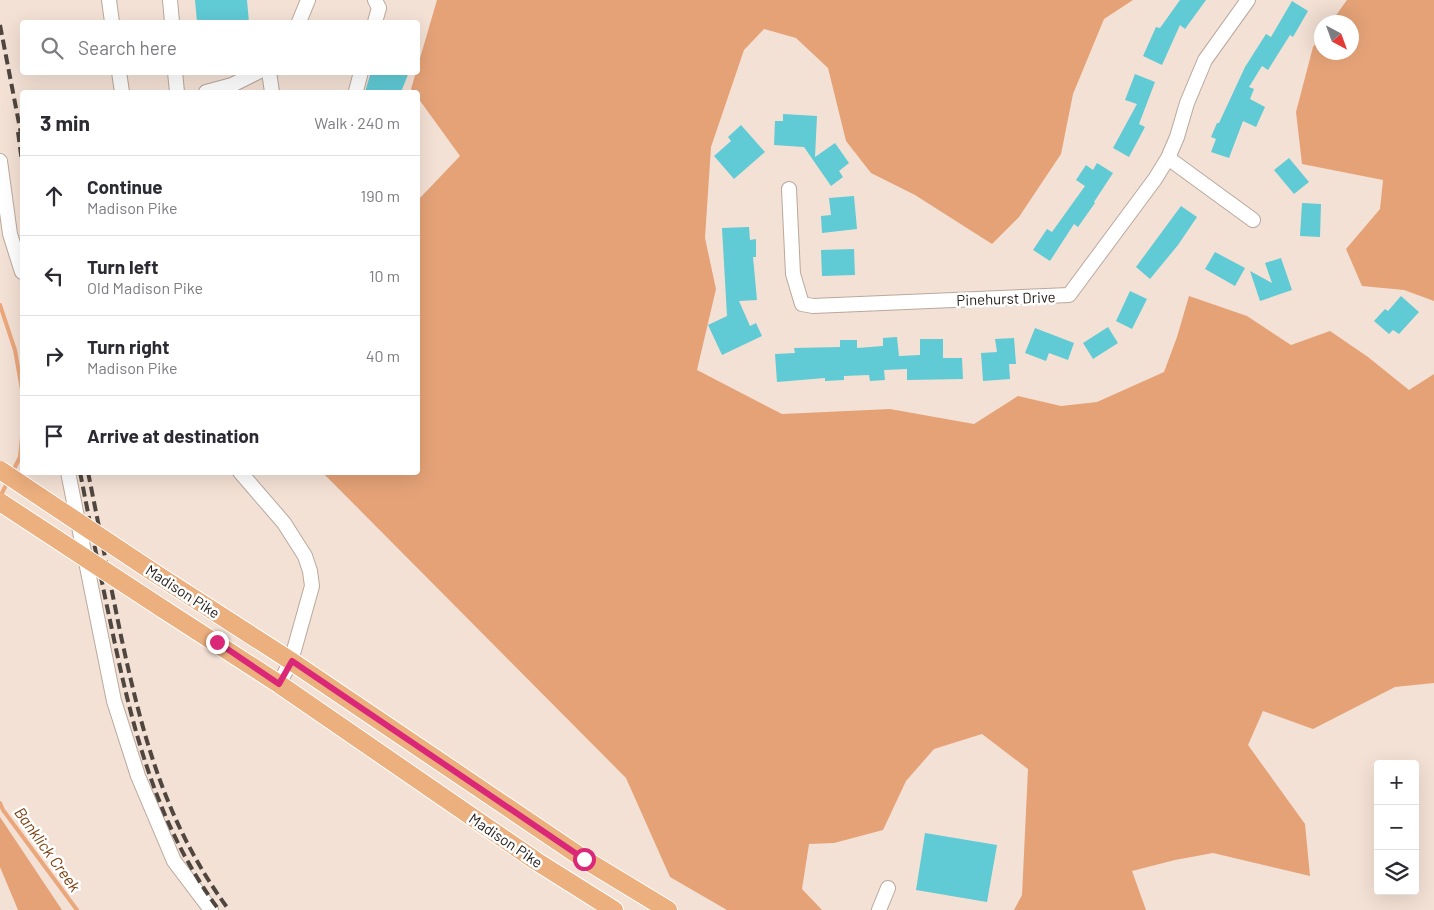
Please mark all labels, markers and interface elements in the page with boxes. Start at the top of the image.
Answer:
north arrow [1314,15,1359,60]
search box [20,20,420,75]
icon: search [38,34,66,62]
text: Search here [78,36,177,59]
text: 3 min [40,110,90,135]
text: Walk · 240 m [314,113,400,132]
text: Continue [87,175,163,198]
icon: ahead [40,182,68,210]
text: 190 m [361,186,400,205]
text: Madison Pike [87,198,177,217]
text: Turn left [87,255,158,278]
icon: left [40,262,68,290]
text: 10 m [369,266,400,285]
text: Old Madison Pike [87,278,203,297]
street label: Pinehurst Drive [956,287,1056,309]
text: Turn right [87,335,169,358]
icon: right [40,342,68,370]
text: 40 m [366,346,400,365]
text: Madison Pike [87,358,177,377]
icon: arrive [40,422,68,450]
text: Arrive at destination [87,424,259,447]
street label: Madison Pike [143,560,223,622]
route end [206,631,229,654]
map controls [1374,760,1419,895]
button: + [1374,760,1419,805]
water label: Banklick Creek [11,803,85,895]
button: − [1374,805,1419,850]
street label: Madison Pike [466,809,546,871]
route start [573,848,596,871]
button: layers [1374,850,1419,895]

